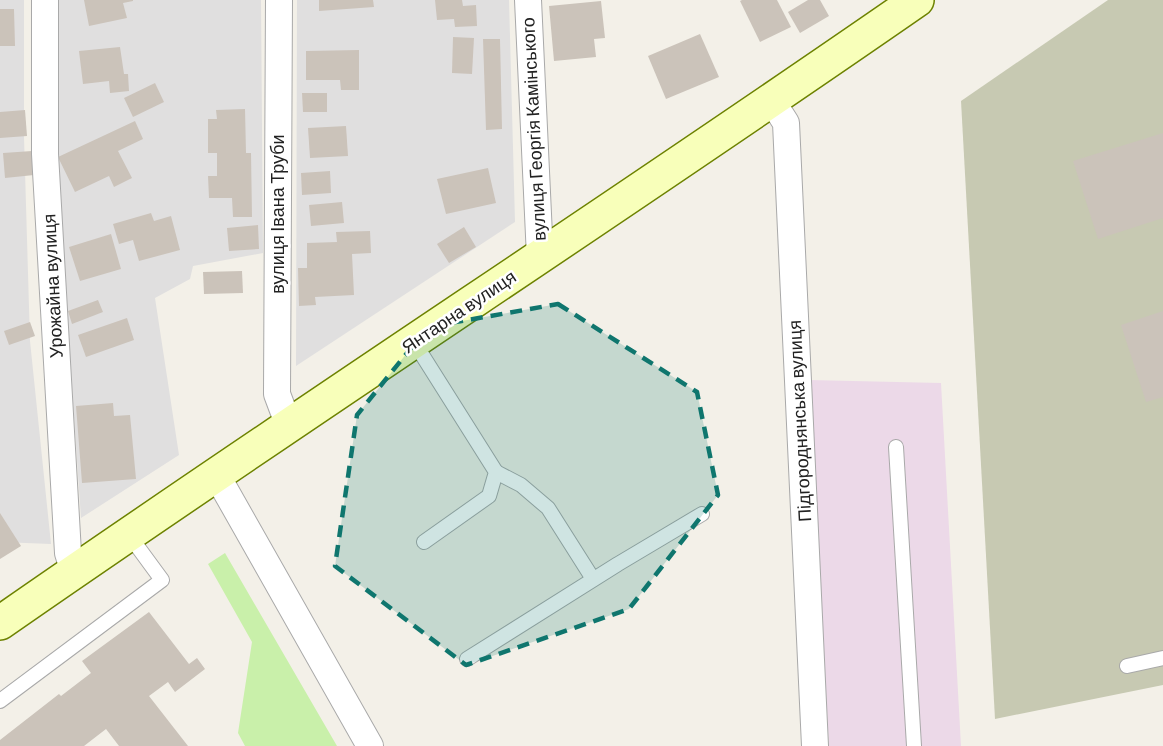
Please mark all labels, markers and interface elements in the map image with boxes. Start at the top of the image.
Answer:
street label: вулиця Георгія Камінського [516,17,550,241]
street label: вулиця Івана Труби [266,134,288,294]
street label: Урожайна вулиця [37,213,67,359]
street label: Янтарна вулиця [397,265,520,357]
street label: Підгороднянська вулиця [783,320,815,523]

